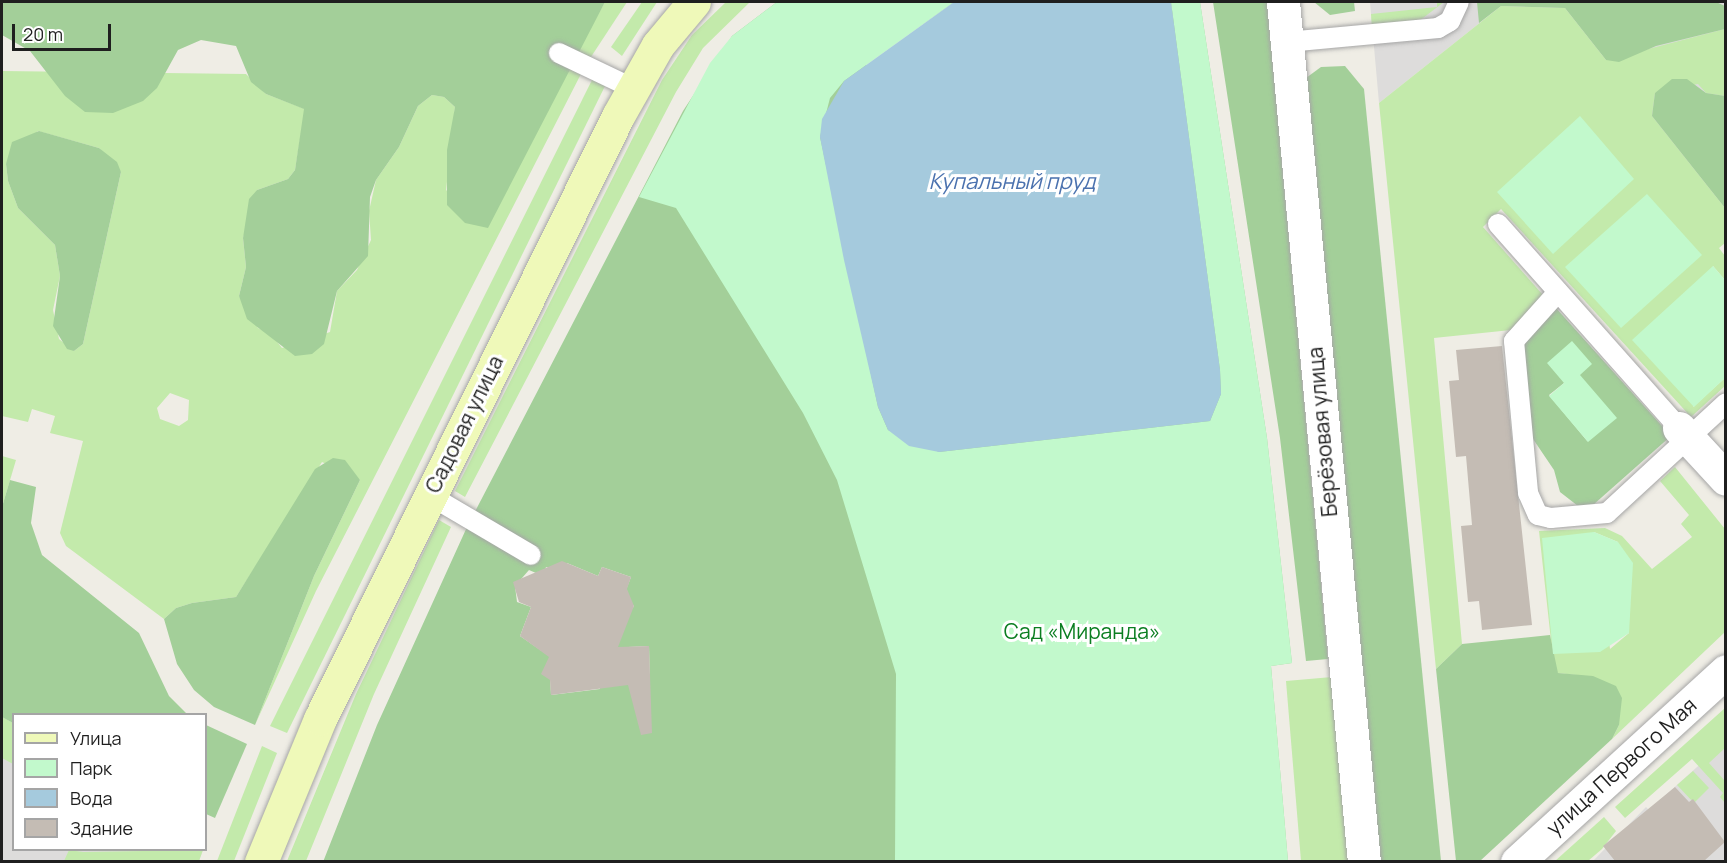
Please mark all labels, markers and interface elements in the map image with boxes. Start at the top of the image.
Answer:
scale bar [15,12,114,50]
text: 20 m [23,22,63,46]
water label: Купальный пруд [929,169,1095,195]
street label: Берёзовая улица [1302,346,1342,518]
street label: Садовая улица [420,351,508,497]
park label: Сад «Миранда» [1004,618,1160,644]
street label: улица Первого Мая [1541,692,1701,840]
legend [12,713,207,851]
text: Улица [70,726,122,750]
text: Парк [70,756,112,780]
text: Вода [70,786,112,810]
text: Здание [70,816,133,840]

